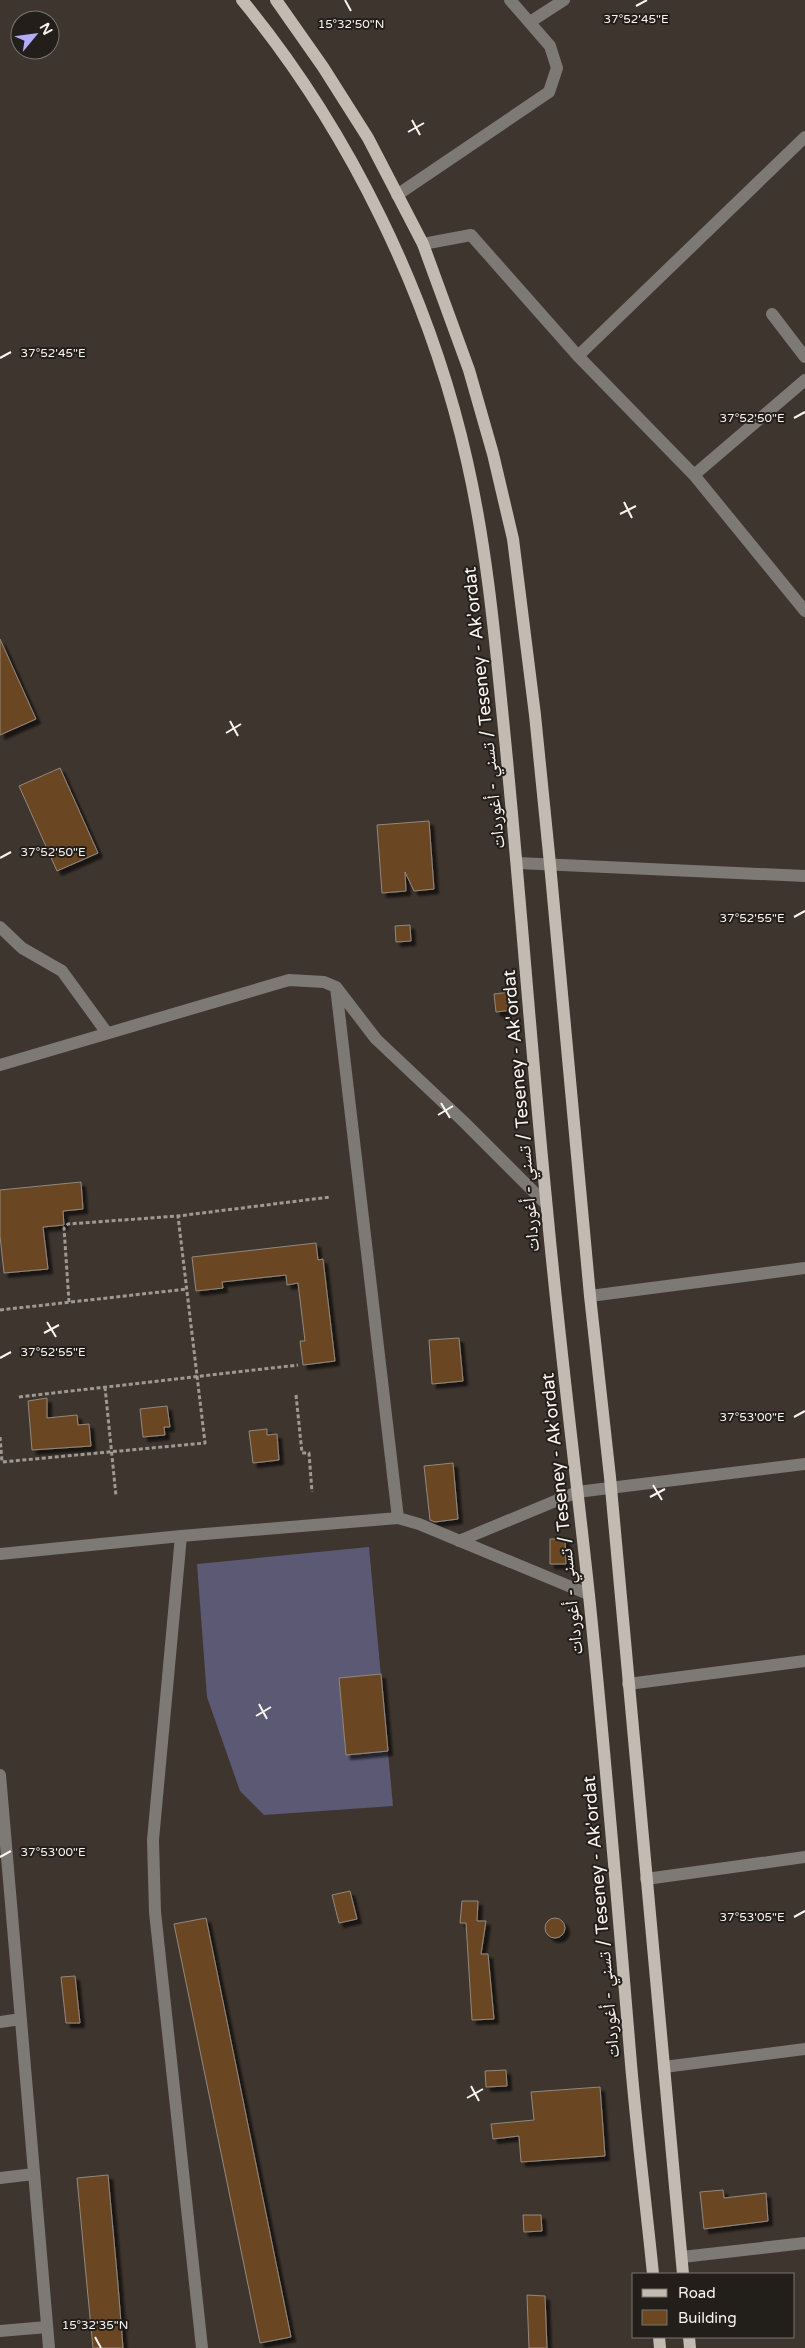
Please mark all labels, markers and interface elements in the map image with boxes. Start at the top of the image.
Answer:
north arrow [10,10,60,60]
text: 37°52'45"E [603,12,669,26]
text: 15°32'50"N [318,17,384,31]
text: N [36,20,56,38]
text: 37°52'45"E [20,346,86,360]
text: 37°52'50"E [719,411,785,425]
street label: تسني - أغوردات / Teseney - Ak'ordat [458,566,513,850]
text: 37°52'50"E [20,845,86,859]
text: 37°52'55"E [719,911,785,925]
street label: تسني - أغوردات / Teseney - Ak'ordat [498,969,548,1253]
text: 37°52'55"E [20,1345,86,1359]
street label: تسني - أغوردات / Teseney - Ak'ordat [536,1372,591,1656]
text: 37°53'00"E [719,1410,785,1424]
street label: تسني - أغوردات / Teseney - Ak'ordat [578,1775,628,2059]
text: 37°53'00"E [20,1845,86,1859]
text: 37°53'05"E [719,1910,785,1924]
legend [632,2273,795,2338]
text: Road [678,2284,716,2302]
text: Building [678,2309,737,2327]
text: 15°32'35"N [62,2318,128,2332]

